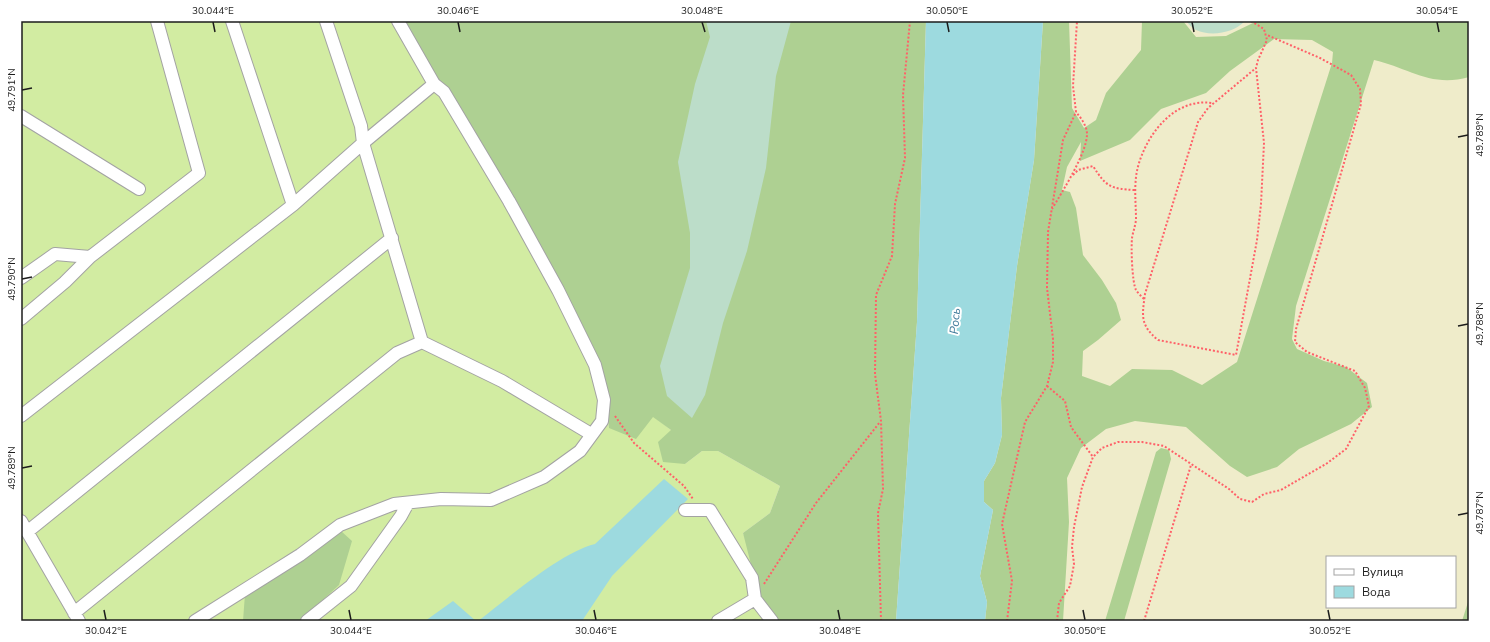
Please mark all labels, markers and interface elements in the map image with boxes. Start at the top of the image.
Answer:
text: 30.044°E [192,4,234,18]
text: 30.046°E [437,4,479,18]
text: 30.048°E [681,4,723,18]
text: 30.050°E [926,4,968,18]
text: 30.052°E [1171,4,1213,18]
text: 30.054°E [1416,4,1458,18]
text: 49.791°N [5,68,19,112]
text: 49.789°N [1473,113,1487,157]
text: 49.790°N [5,257,19,301]
text: 49.788°N [1473,302,1487,346]
water label: Рось [946,307,964,335]
text: 49.789°N [5,446,19,490]
text: 49.787°N [1473,491,1487,535]
legend [1326,556,1456,608]
text: Вулиця [1362,564,1404,580]
text: Вода [1362,584,1390,600]
text: 30.042°E [85,624,127,638]
text: 30.044°E [330,624,372,638]
text: 30.046°E [575,624,617,638]
text: 30.048°E [819,624,861,638]
text: 30.050°E [1064,624,1106,638]
text: 30.052°E [1309,624,1351,638]

